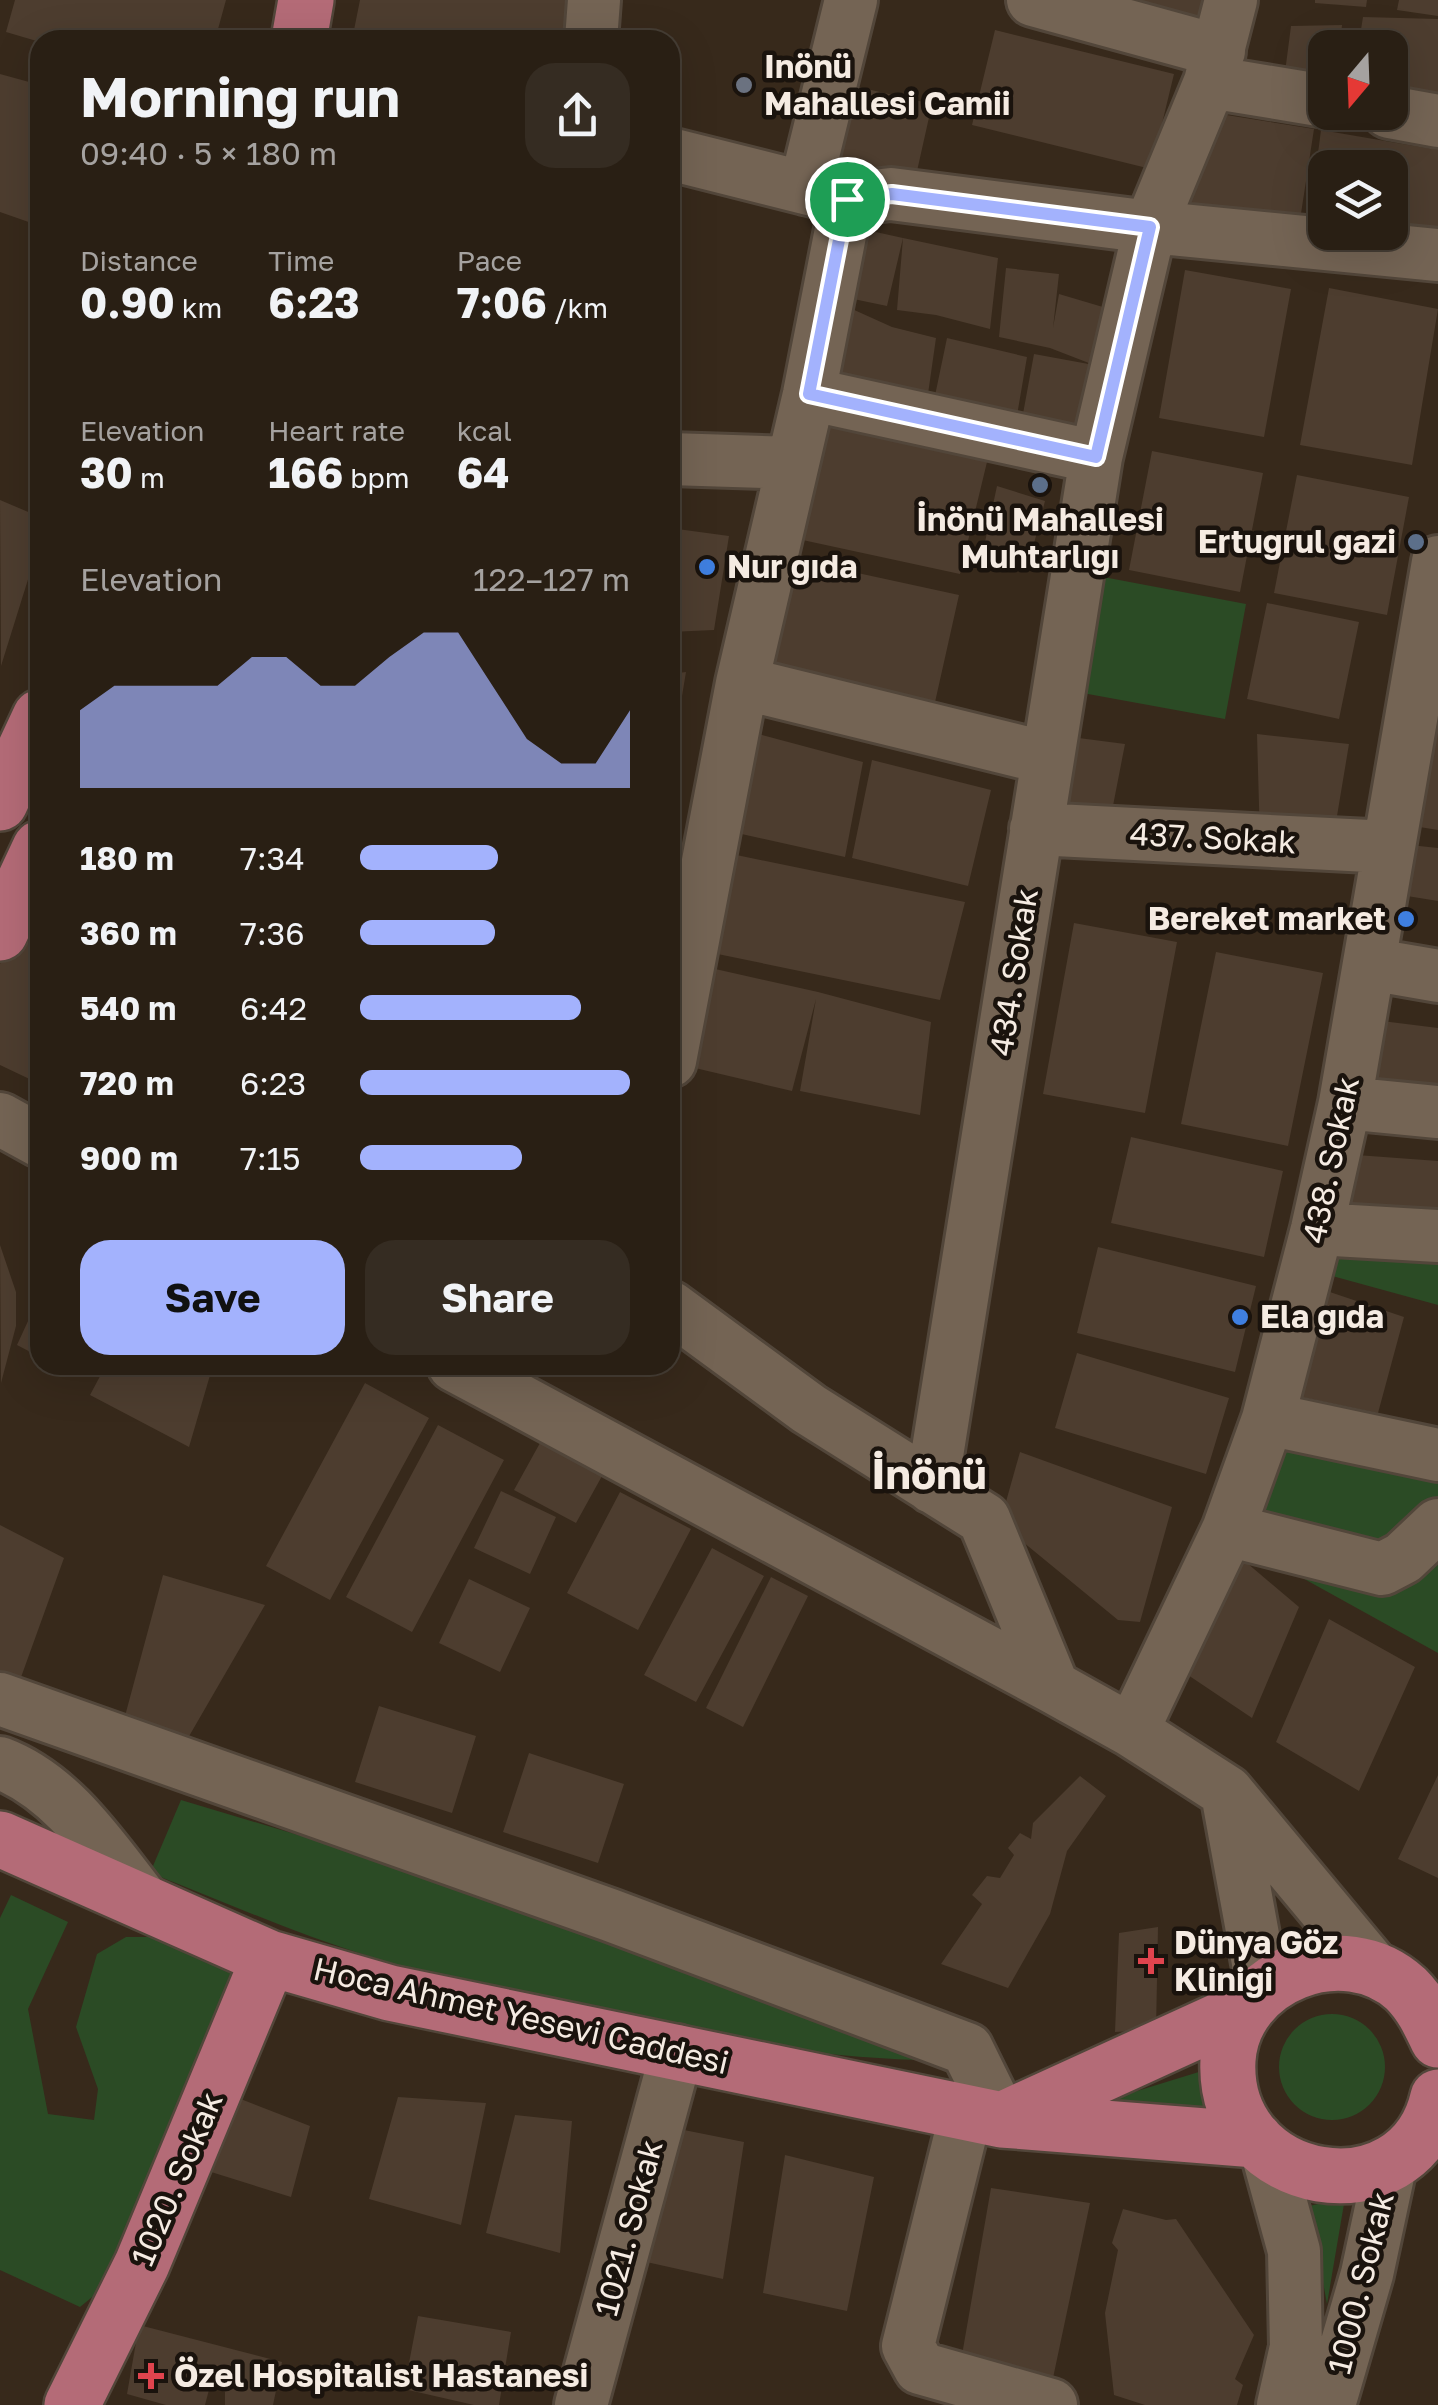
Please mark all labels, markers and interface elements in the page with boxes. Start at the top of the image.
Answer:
north arrow [1308,30,1408,130]
map controls [1308,30,1408,250]
place label: Inönü Mahallesi Camii [764,47,1011,122]
text: Morning run [80,63,400,129]
button: share [525,63,630,168]
marker: Inönü Mahallesi Camii [733,74,755,96]
text: 09:40 · 5 × 180 m [80,134,337,172]
button: layers [1308,150,1408,250]
pin [805,157,890,242]
icon: arrive [820,172,875,227]
text: Distance [80,244,198,277]
text: Time [268,244,334,277]
text: Pace [457,244,522,277]
text: 0.90 [80,277,175,327]
text: 6:23 [268,277,360,327]
text: 7:06 [457,277,547,327]
text: km [175,291,222,324]
text: /km [547,291,608,324]
text: Elevation [80,414,205,447]
text: Heart rate [268,414,405,447]
text: kcal [457,414,512,447]
text: 30 [80,447,133,497]
text: 166 [268,447,343,497]
text: 64 [457,447,510,497]
text: m [133,461,165,494]
text: bpm [343,461,410,494]
marker: İnönü Mahallesi Muhtarlığı [1029,474,1051,496]
place label: İnönü Mahallesi Muhtarlığı [916,500,1164,575]
place label: Ertuğrul gazi [1198,522,1396,560]
marker: Ertuğrul gazi [1405,531,1427,553]
place label: Nur gıda [727,547,858,585]
marker: Nur gıda [696,556,718,578]
text: Elevation [80,560,222,598]
text: 122–127 m [473,560,630,598]
street label: 437. Sokak [1129,814,1297,860]
text: 180 m [80,839,174,877]
text: 7:34 [240,839,305,877]
street label: 434. Sokak [981,885,1045,1058]
place label: Bereket market [1148,899,1386,937]
marker: Bereket market [1395,908,1417,930]
text: 360 m [80,914,177,952]
text: 7:36 [240,914,305,952]
text: 540 m [80,989,176,1027]
text: 6:42 [240,989,307,1027]
text: 720 m [80,1064,174,1102]
text: 6:23 [240,1064,306,1102]
street label: 438. Sokak [1294,1073,1366,1246]
text: 900 m [80,1139,178,1177]
text: 7:15 [240,1139,301,1177]
button: Save [80,1240,345,1355]
button: Share [365,1240,630,1355]
place label: Ela gıda [1260,1297,1384,1335]
marker: Ela gıda [1229,1306,1251,1328]
district label: İnönü [871,1448,987,1498]
place label: Dünya Göz Kliniği [1174,1923,1338,1998]
marker: Dünya Göz Kliniği [1138,1948,1164,1974]
street label: Hoca Ahmet Yesevi Caddesi [310,1949,733,2081]
street label: 1020. Sokak [122,2086,230,2271]
street label: 1021. Sokak [586,2136,670,2320]
street label: 1000. Sokak [1319,2188,1401,2378]
place label: Özel Hospitalist Hastanesi [174,2356,588,2394]
marker: Özel Hospitalist Hastanesi [138,2363,164,2389]

